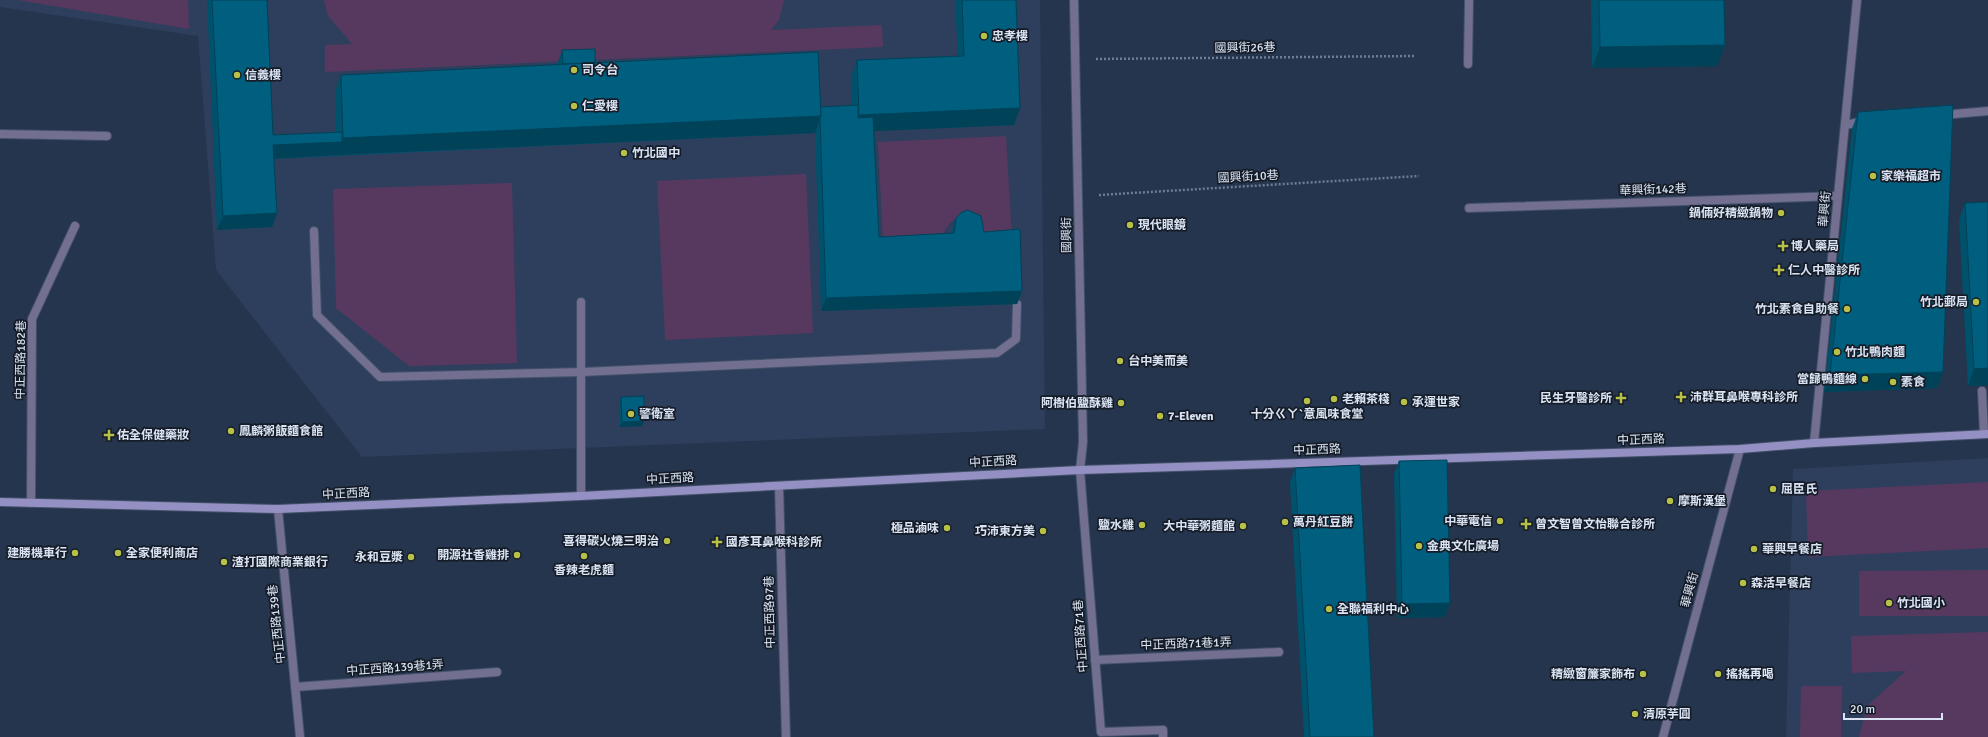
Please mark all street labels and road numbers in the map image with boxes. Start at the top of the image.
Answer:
street label: 國興街26巷 [1214,40,1276,56]
street label: 國興街10巷 [1217,168,1279,186]
street label: 華興街142巷 [1619,181,1687,199]
street label: 華興街 [1816,190,1834,228]
street label: 國興街 [1059,217,1075,253]
street label: 中正西路182巷 [13,320,29,400]
street label: 中正西路 [1617,432,1665,448]
street label: 中正西路 [1293,442,1341,458]
street label: 中正西路 [969,453,1017,471]
street label: 中正西路 [646,470,694,488]
street label: 中正西路 [322,485,370,503]
street label: 華興街 [1678,571,1702,609]
street label: 中正西路97巷 [762,575,778,649]
street label: 中正西路139巷 [265,584,289,664]
street label: 中正西路71巷 [1071,599,1091,673]
street label: 中正西路71巷1弄 [1140,635,1232,653]
street label: 中正西路139巷1弄 [346,657,444,679]

